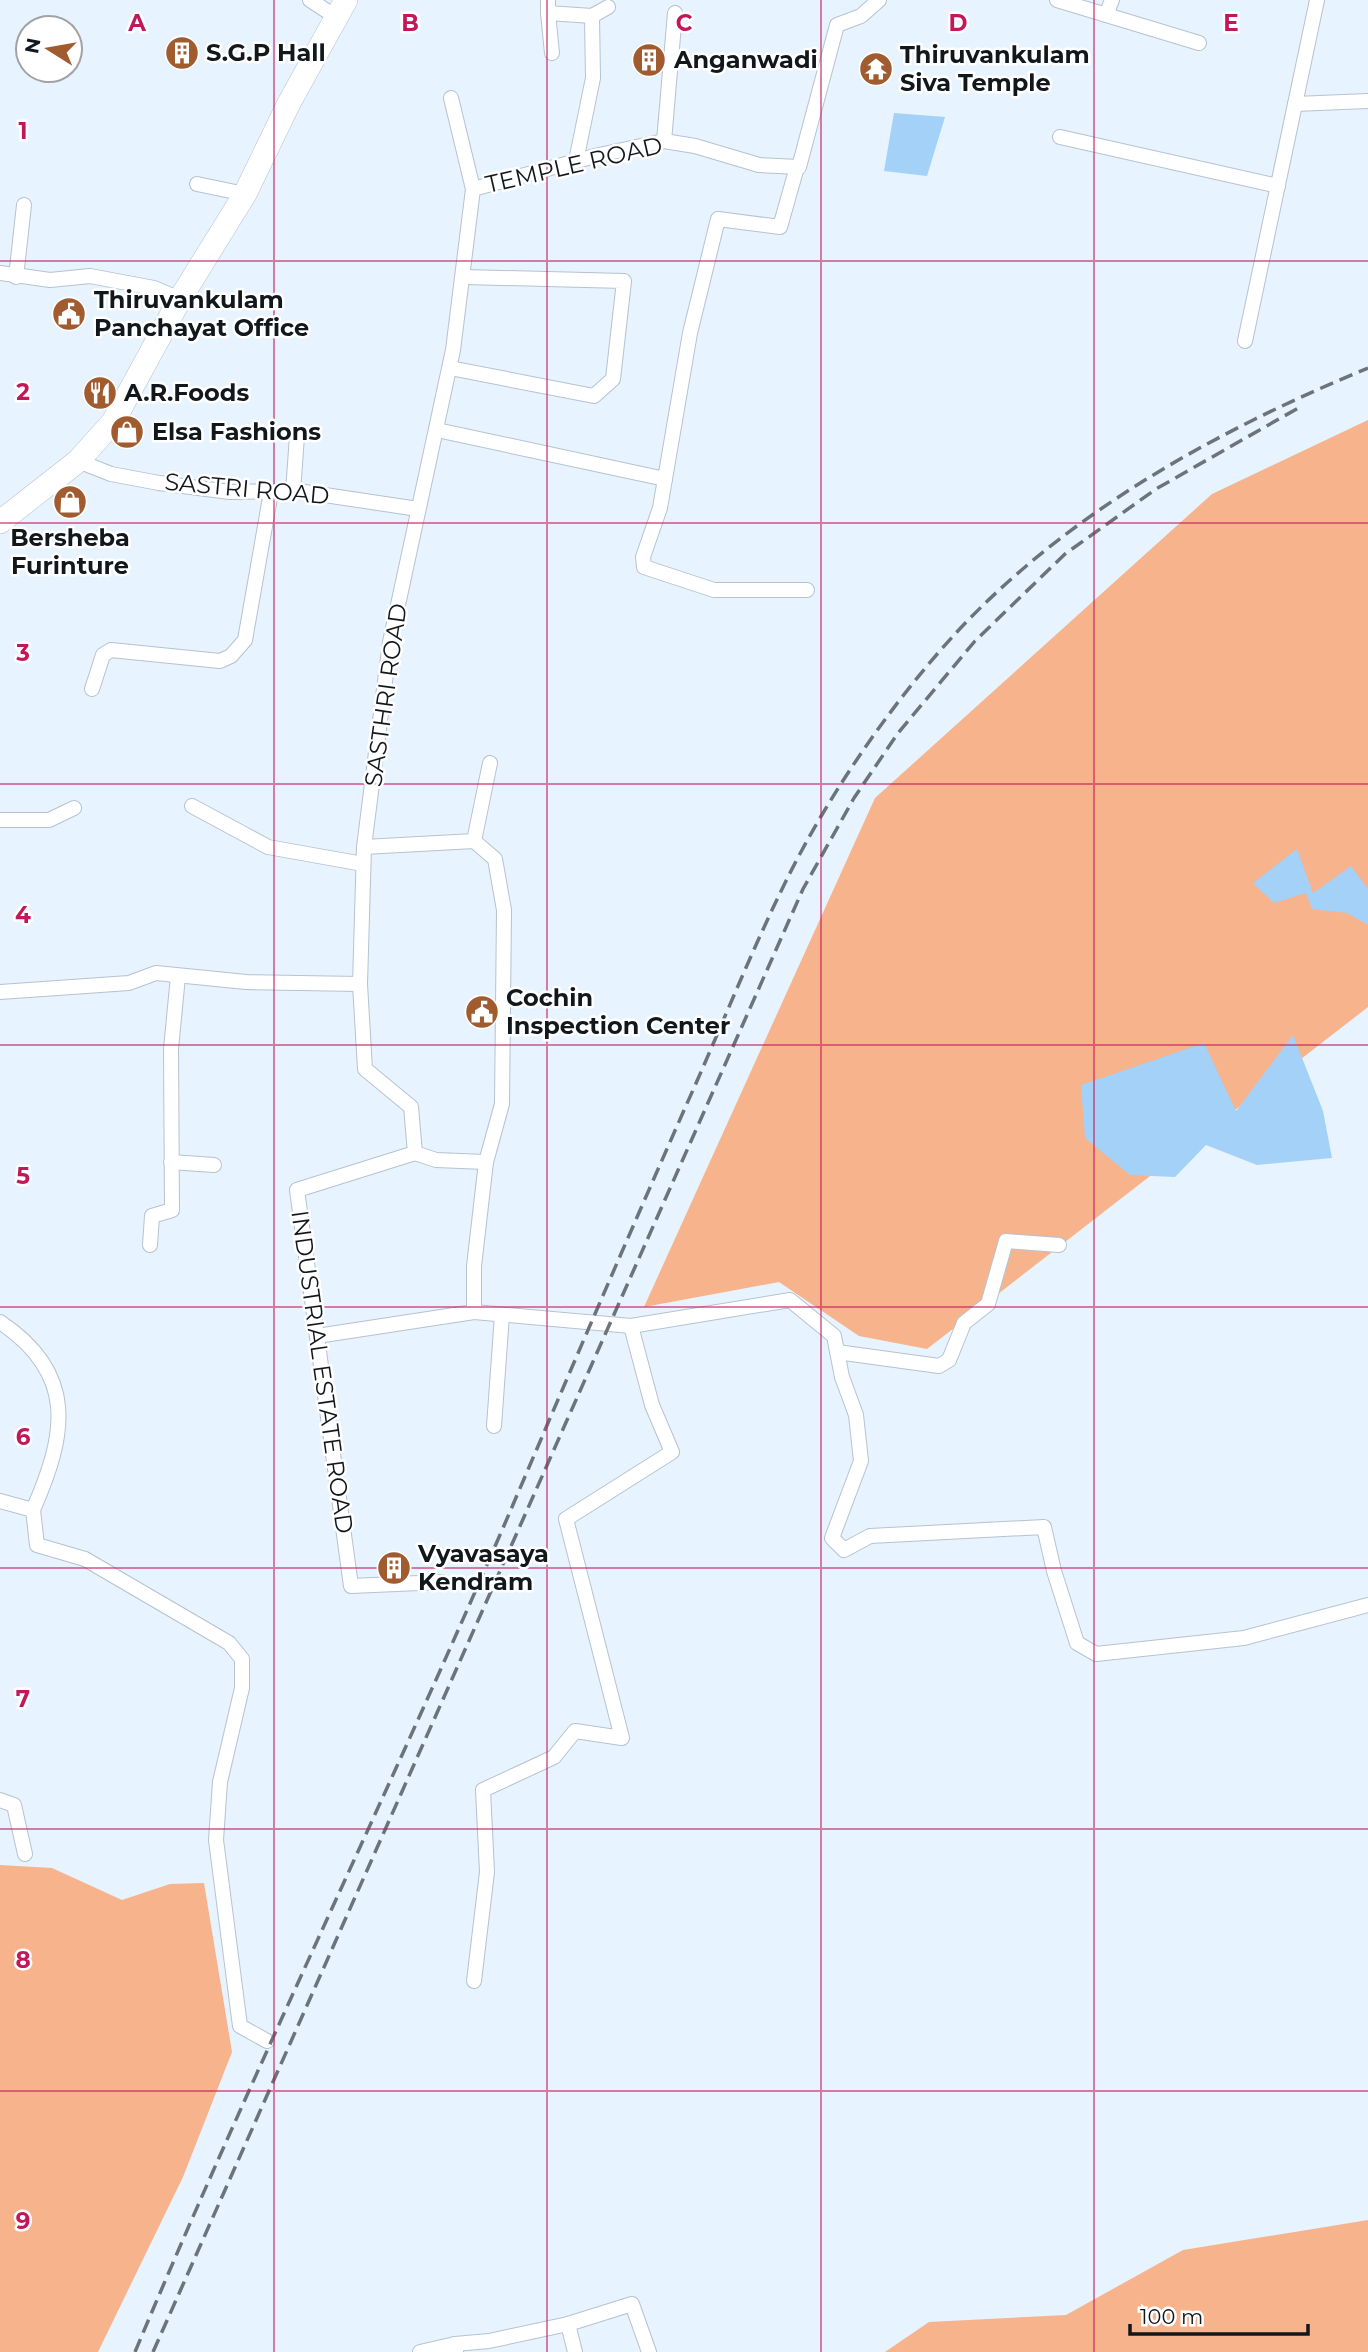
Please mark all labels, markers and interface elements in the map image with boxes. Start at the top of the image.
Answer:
text: A [127,9,146,37]
text: B [401,9,419,37]
text: C [676,9,693,37]
text: D [949,9,968,37]
text: E [1223,9,1239,37]
north arrow [14,14,84,84]
building icon: S.G.P Hall [163,34,201,72]
text: N [20,36,46,56]
place label: S.G.P Hall [206,38,326,67]
place label: Thiruvankulam Siva Temple [900,40,1090,97]
building icon: Anganwadi [630,41,668,79]
place label: Anganwadi [673,45,818,74]
temple icon: Thiruvankulam Siva Temple [857,50,895,88]
text: 1 [18,117,28,145]
street label: TEMPLE ROAD [483,130,665,199]
place label: Thiruvankulam Panchayat Office [94,285,309,342]
public building icon: Thiruvankulam Panchayat Office [50,295,88,333]
restaurant icon: A.R.Foods [81,374,119,412]
text: 2 [16,378,30,406]
place label: A.R.Foods [123,378,249,407]
shop icon: Elsa Fashions [108,413,146,451]
place label: Elsa Fashions [152,417,321,446]
street label: SASTRI ROAD [163,467,331,510]
shop icon: Bersheba Furinture [51,483,89,521]
place label: Bersheba Furinture [10,523,130,580]
street label: SASTHRI ROAD [358,601,413,789]
text: 3 [15,639,30,667]
text: 4 [15,901,31,929]
place label: Cochin Inspection Center [506,983,730,1040]
public building icon: Cochin Inspection Center [463,993,501,1031]
text: 5 [16,1162,30,1190]
street label: INDUSTRIAL ESTATE ROAD [285,1208,360,1536]
text: 6 [16,1423,31,1451]
place label: Vyavasaya Kendram [417,1539,549,1596]
building icon: Vyavasaya Kendram [375,1549,413,1587]
text: 7 [16,1685,30,1713]
text: 8 [15,1946,31,1974]
text: 9 [16,2207,30,2235]
scale bar [1130,2292,1308,2336]
text: 100 m [1140,2304,1203,2329]

